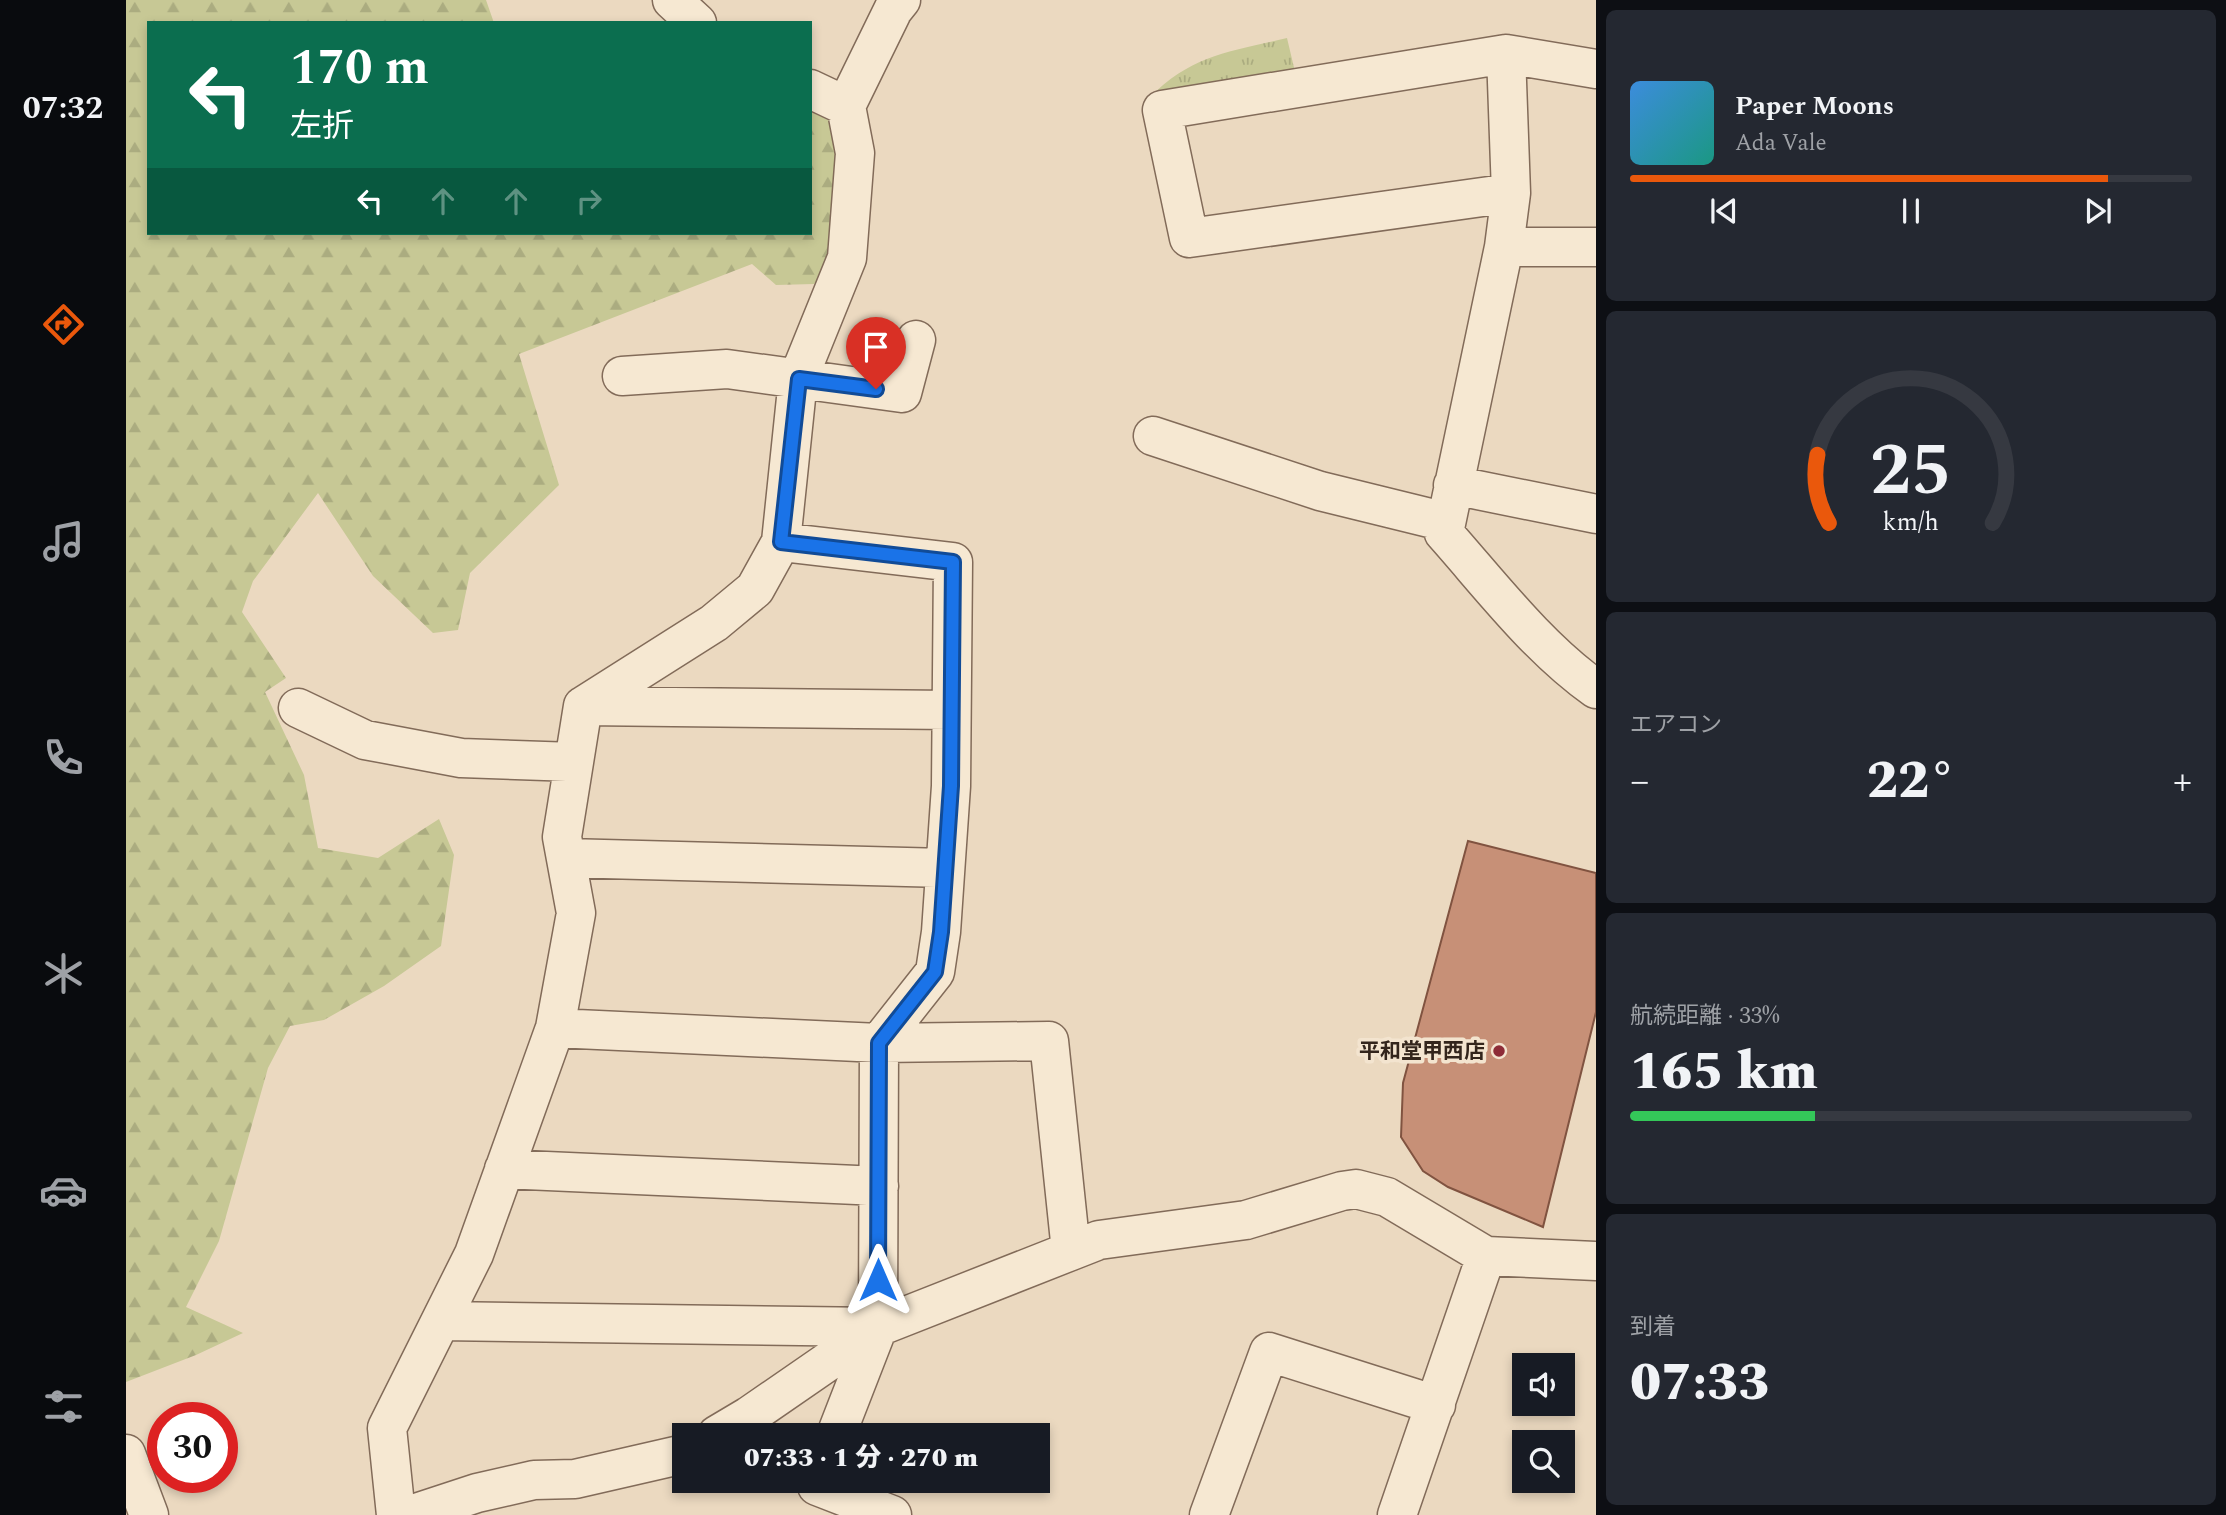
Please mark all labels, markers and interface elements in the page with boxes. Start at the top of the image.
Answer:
text: 170 m [290,31,429,106]
icon: left [175,49,266,140]
text: 07:32 [23,84,103,133]
text: Paper Moons [1735,86,1894,126]
text: 左折 [290,102,354,151]
text: Ada Vale [1735,126,1827,161]
icon: left [351,182,389,220]
icon: ahead [424,182,462,220]
icon: ahead [497,182,535,220]
icon: right [570,182,608,220]
icon: previous [1705,192,1743,230]
icon: pause [1892,192,1930,230]
icon: next [2079,192,2117,230]
icon: directions [39,300,88,349]
pin [846,317,906,389]
icon: arrive [857,328,895,366]
text: 25 [1870,416,1952,527]
text: km/h [1883,503,1939,541]
icon: music [39,517,88,566]
text: エアコン [1630,708,1722,743]
icon: phone [39,733,88,782]
text: 22° [1867,742,1955,821]
text: − [1630,753,1649,811]
text: + [2173,753,2192,811]
icon: climate [39,949,88,998]
text: 航続距離 · 33% [1630,999,1780,1034]
text: 165 km [1630,1033,1818,1112]
place label: 平和堂甲西店 [1359,1036,1485,1068]
marker: 平和堂甲西店 [1491,1043,1507,1059]
icon: car [39,1166,88,1215]
position arrow [841,1243,915,1317]
text: 到着 [1630,1310,1676,1345]
text: 07:33 [1630,1344,1769,1423]
map controls [1512,1353,1575,1493]
button: sound [1512,1353,1575,1416]
icon: filters [39,1382,88,1431]
speed limit sign: 30 [147,1402,238,1493]
button: search [1512,1430,1575,1493]
text: 07:33 · 1 分 · 270 m [744,1438,978,1478]

